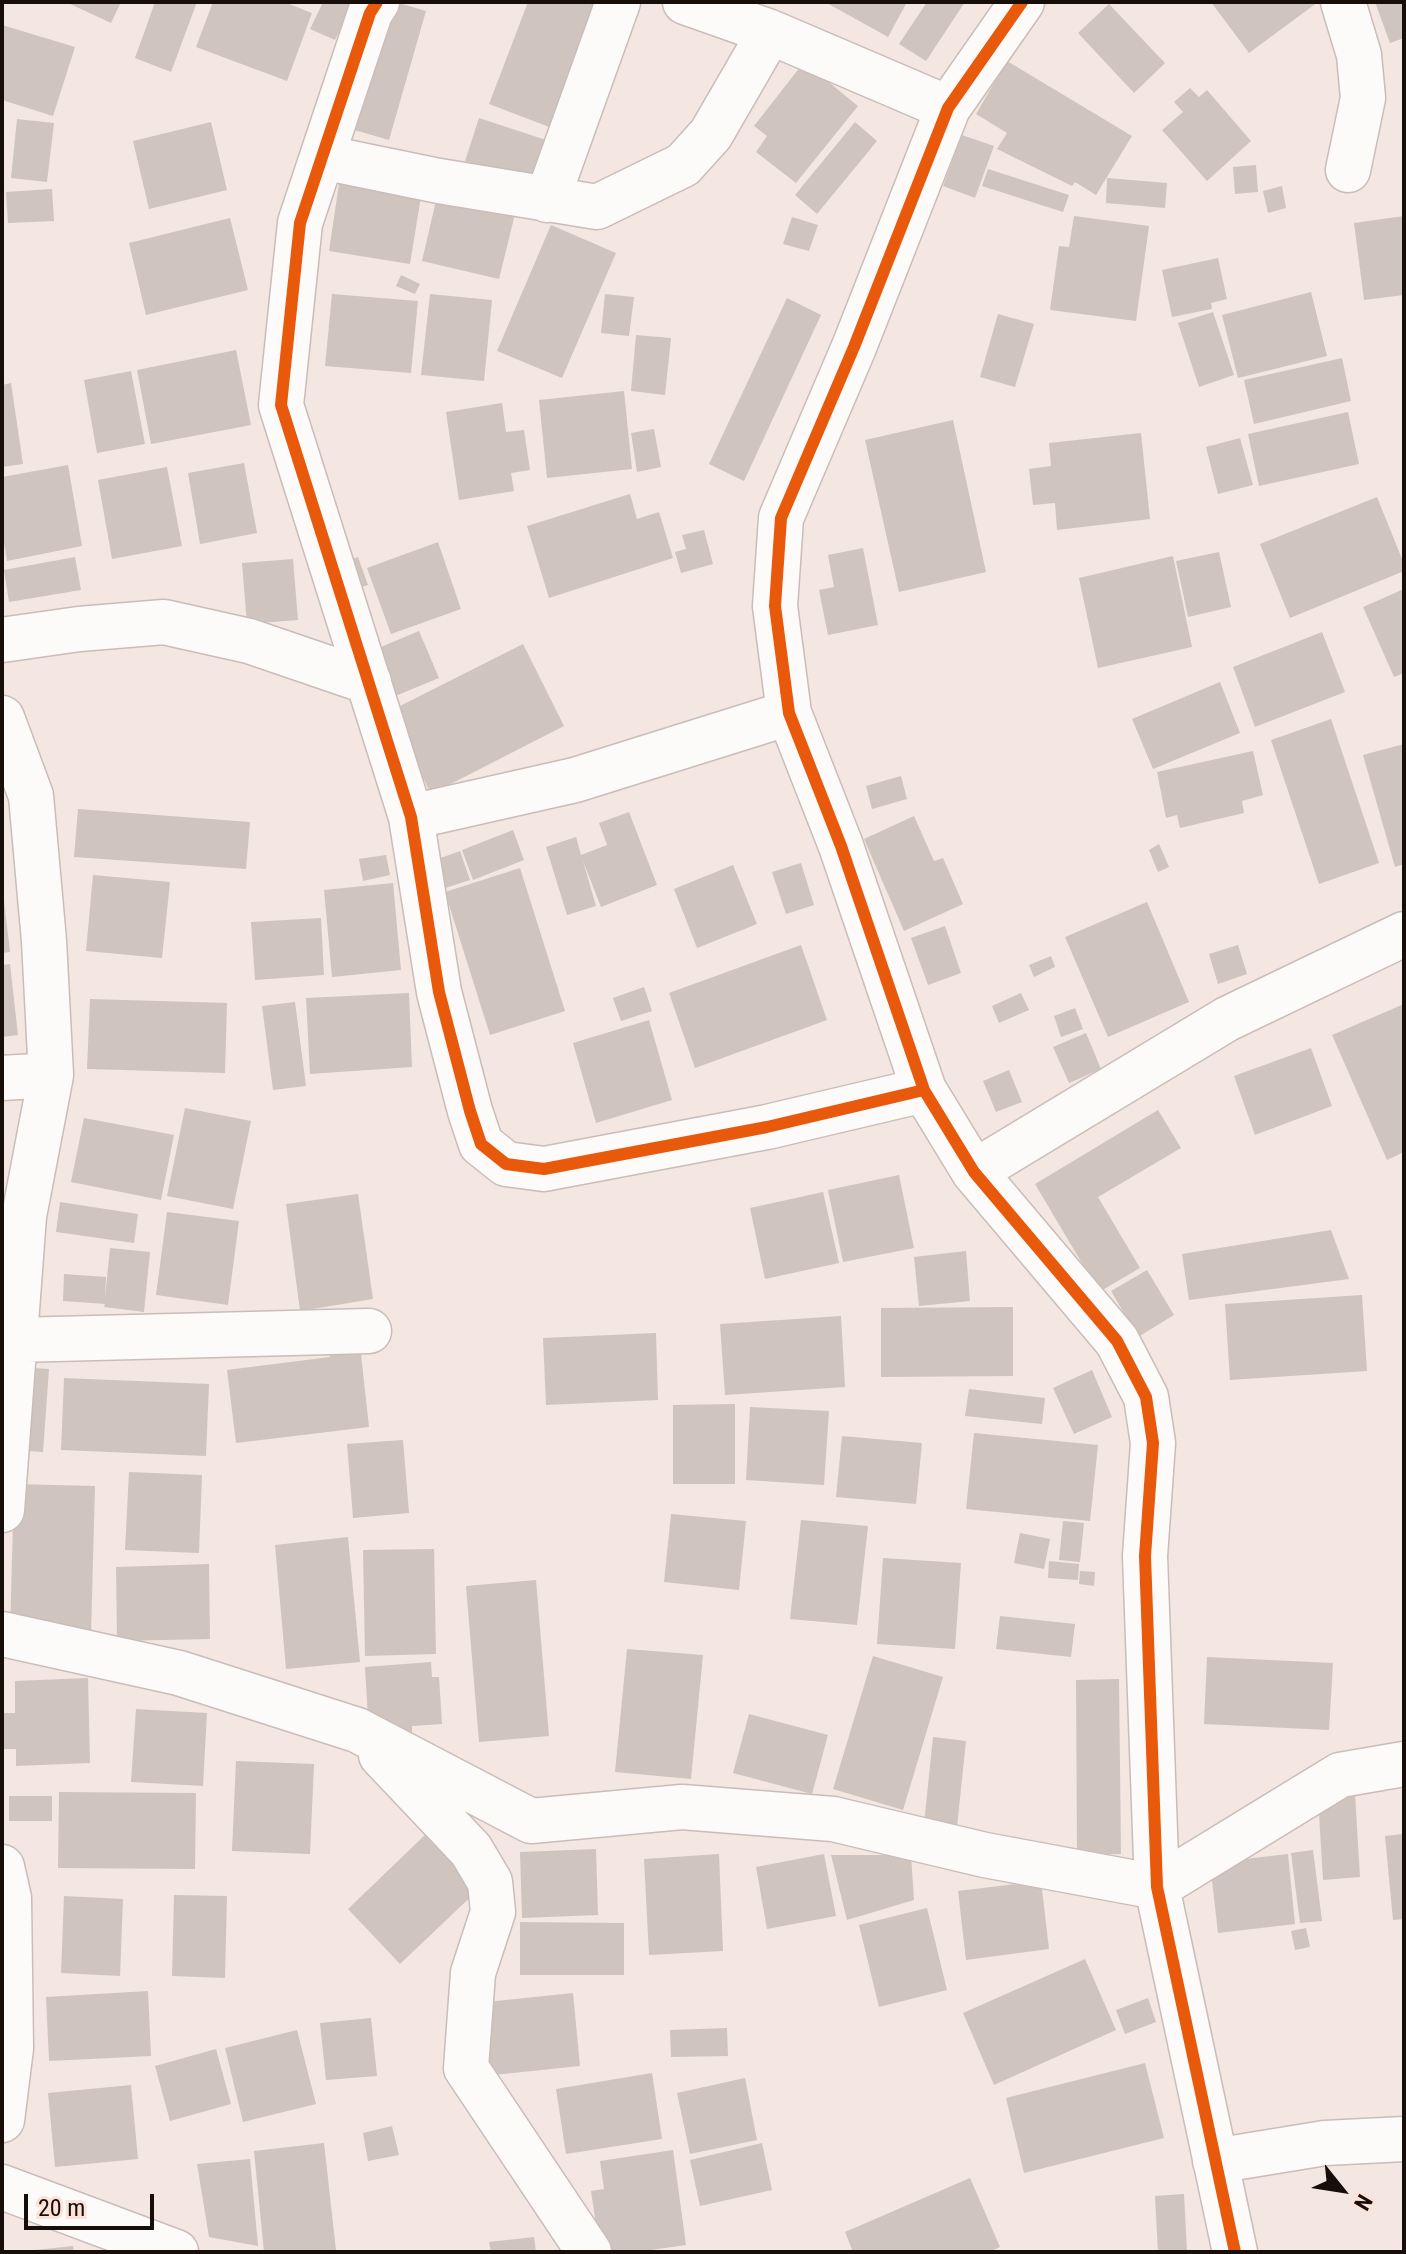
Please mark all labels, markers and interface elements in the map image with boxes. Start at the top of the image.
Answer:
north arrow [1302,2150,1382,2230]
scale bar [28,2178,158,2228]
text: N [1349,2190,1377,2214]
text: 20 m [38,2194,85,2222]

